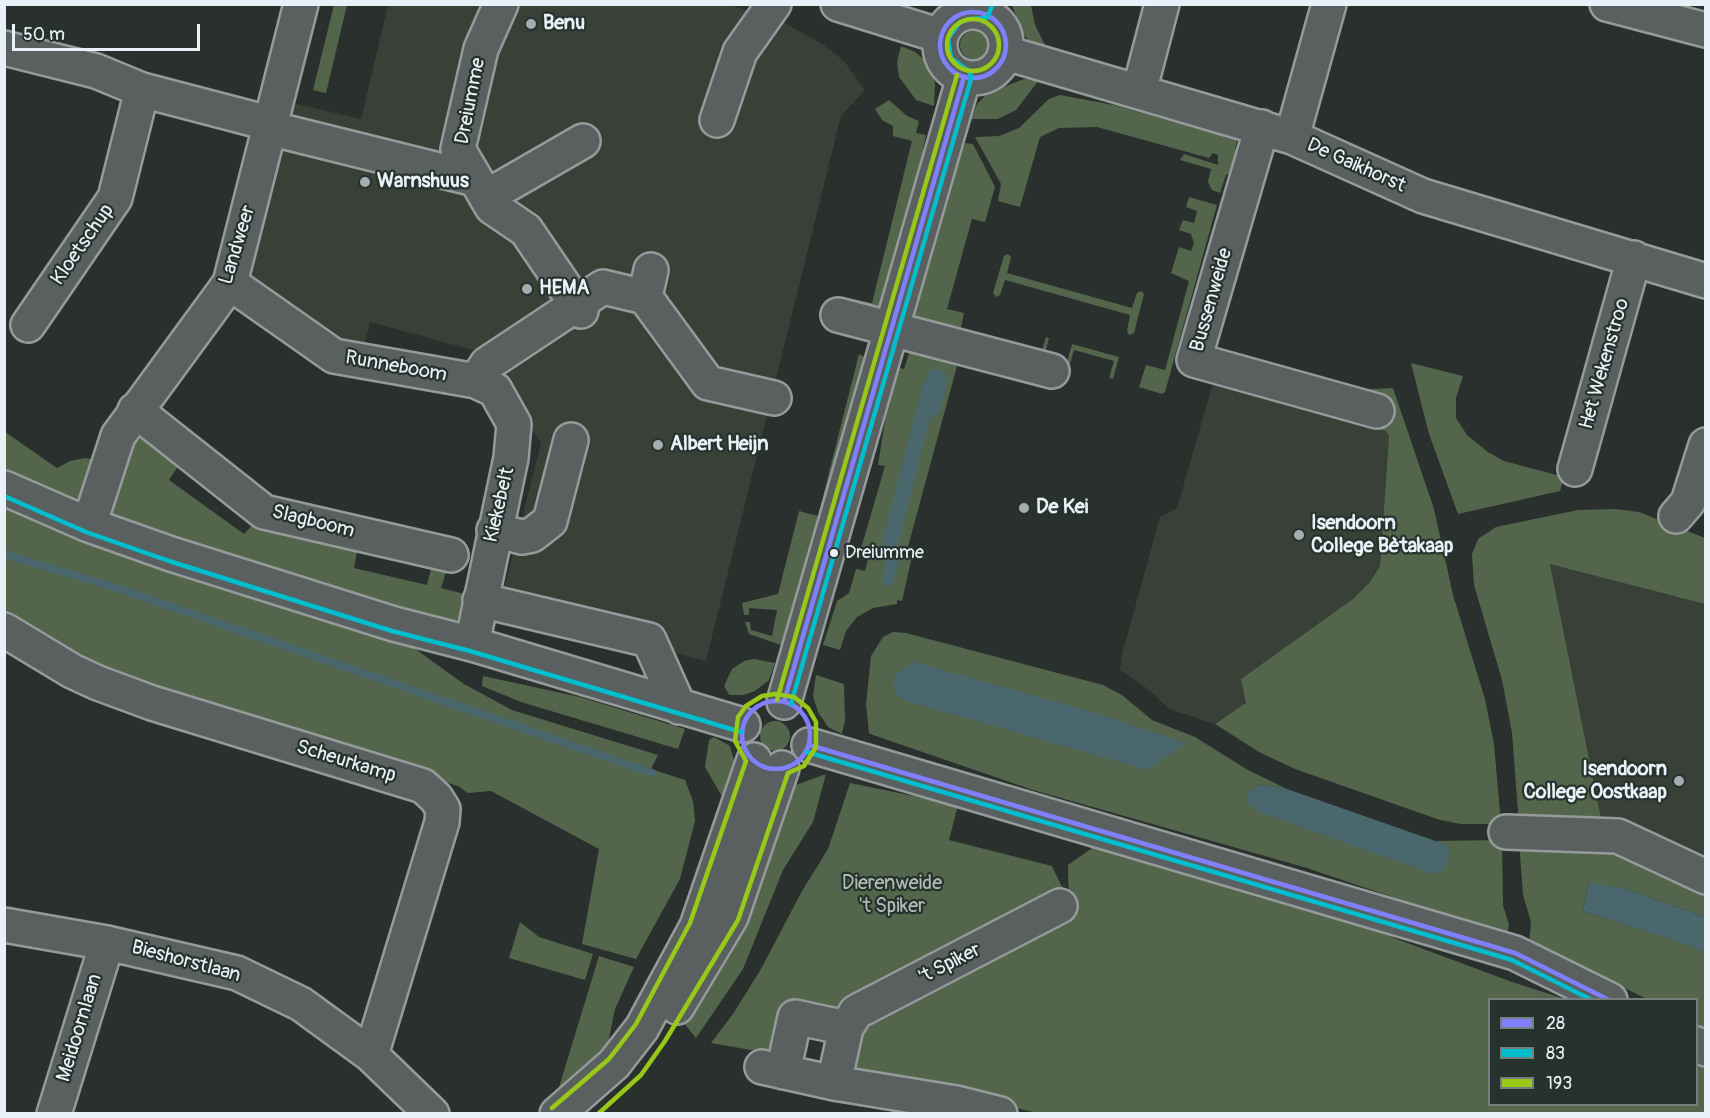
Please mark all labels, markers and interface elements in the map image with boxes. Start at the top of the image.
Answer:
scale bar [15,12,202,50]
place label: Benu [543,12,585,36]
marker: Benu [524,17,538,31]
text: 50 m [23,23,65,46]
street label: Dreiumme [451,56,491,146]
street label: De Gaikhorst [1303,134,1409,198]
place label: Warnshuus [377,170,469,194]
marker: Warnshuus [358,175,372,189]
street label: Kloetschup [46,200,120,290]
street label: Landweer [215,203,261,287]
street label: Bussenweide [1186,245,1238,355]
place label: HEMA [539,277,589,301]
marker: HEMA [520,282,534,296]
street label: Het Wekenstroo [1575,296,1635,432]
street label: Runneboom [343,346,449,388]
place label: Albert Heijn [670,433,769,457]
marker: Albert Heijn [651,438,665,452]
street label: Kiekebelt [480,465,520,545]
place label: De Kei [1036,496,1088,520]
street label: Slagboom [269,500,357,544]
marker: De Kei [1017,501,1031,515]
place label: Isendoorn College Bètakaap [1311,512,1453,559]
marker: Isendoorn College Bètakaap [1292,528,1306,542]
place label: Dreiumme [845,542,924,564]
marker: Dreiumme [828,547,840,559]
street label: Scheurkamp [293,735,399,789]
place label: Isendoorn College Oostkaap [1523,758,1667,805]
marker: Isendoorn College Oostkaap [1672,774,1686,788]
park label: Dierenweide 't Spiker [842,872,942,919]
street label: Bieshorstlaan [129,936,243,988]
street label: 't Spiker [915,938,985,990]
street label: Meidoornlaan [52,971,108,1085]
legend [1488,998,1698,1106]
text: 28 [1546,1012,1565,1035]
text: 83 [1546,1042,1565,1065]
text: 193 [1546,1072,1572,1095]

